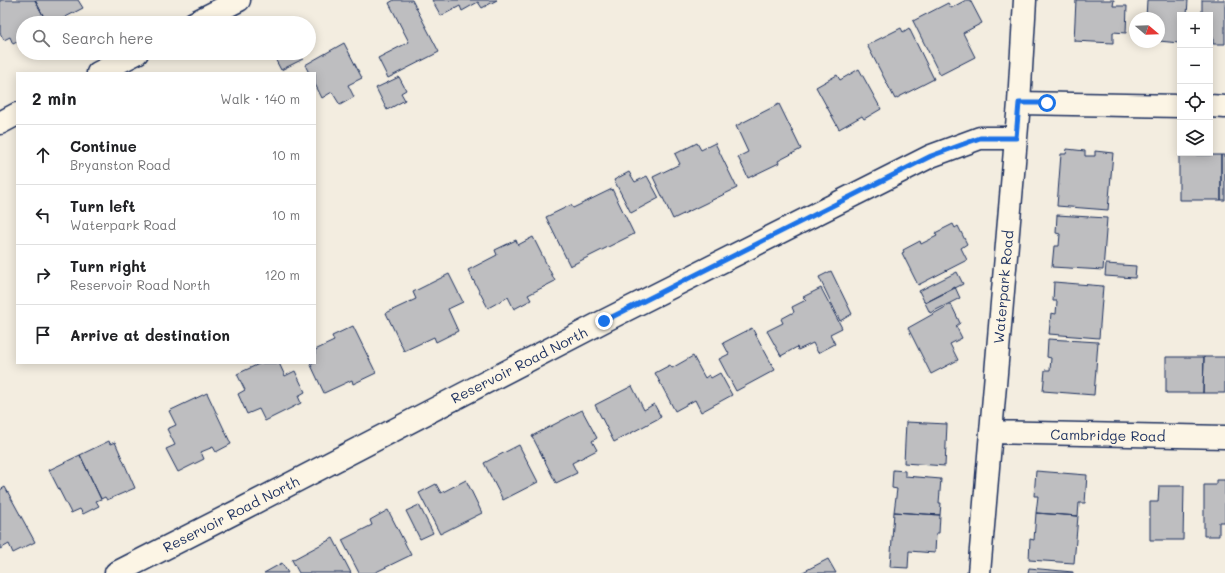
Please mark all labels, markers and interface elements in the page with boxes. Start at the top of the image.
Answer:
north arrow [1129,12,1165,48]
map controls [1177,12,1213,156]
button: + [1177,12,1213,48]
search box [16,16,316,60]
icon: search [30,27,52,49]
text: Search here [62,28,153,48]
button: − [1177,48,1213,84]
button: locate [1177,84,1213,120]
text: 2 min [32,87,77,109]
text: Walk · 140 m [220,90,300,107]
route start [1038,94,1056,112]
button: layers [1177,120,1213,156]
text: Continue [70,136,137,156]
icon: ahead [32,144,54,166]
text: 10 m [272,146,300,163]
text: Bryanston Road [70,156,170,173]
text: Turn left [70,196,135,216]
icon: left [32,204,54,226]
text: 10 m [272,206,300,223]
text: Waterpark Road [70,216,176,233]
street label: Waterpark Road [989,229,1017,345]
text: Turn right [70,256,147,276]
icon: right [32,264,54,286]
text: 120 m [264,266,300,283]
text: Reservoir Road North [70,276,210,293]
route end [595,312,613,330]
street label: Reservoir Road North [448,322,591,408]
icon: arrive [32,324,54,346]
text: Arrive at destination [70,325,230,345]
street label: Cambridge Road [1050,424,1166,446]
street label: Reservoir Road North [160,471,303,557]

